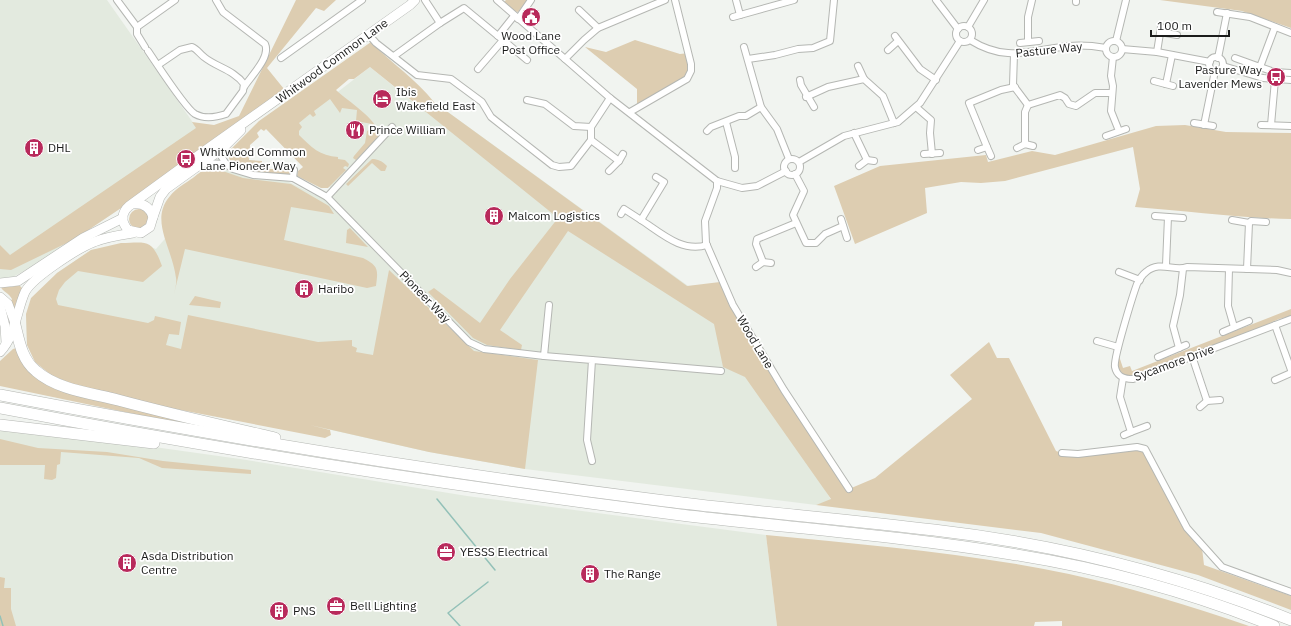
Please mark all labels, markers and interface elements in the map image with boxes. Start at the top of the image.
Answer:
public building icon: Wood Lane Post Office [520,6,542,28]
scale bar [1151,12,1229,38]
street label: Whitwood Common Lane [273,15,391,106]
text: 100 m [1157,18,1192,33]
place label: Wood Lane Post Office [501,28,561,57]
street label: Pasture Way [1015,39,1083,60]
place label: Pasture Way Lavender Mews [1178,62,1262,91]
bus stop icon: Pasture Way Lavender Mews [1265,66,1287,88]
place label: Ibis Wakefield East [396,84,476,113]
hotel icon: Ibis Wakefield East [371,88,393,110]
restaurant icon: Prince William [344,119,366,141]
place label: Prince William [369,122,446,137]
building icon: DHL [23,137,45,159]
place label: DHL [48,140,71,155]
place label: Whitwood Common Lane Pioneer Way [200,144,306,173]
bus stop icon: Whitwood Common Lane Pioneer Way [175,148,197,170]
building icon: Malcom Logistics [483,205,505,227]
place label: Malcom Logistics [508,208,600,223]
street label: Pioneer Way [397,267,454,326]
building icon: Haribo [293,278,315,300]
place label: Haribo [318,281,354,296]
street label: Wood Lane [734,312,777,371]
street label: Sycamore Drive [1132,341,1216,384]
office icon: YESSS Electrical [435,541,457,563]
place label: YESSS Electrical [460,544,548,559]
place label: Asda Distribution Centre [141,548,234,577]
building icon: Asda Distribution Centre [116,552,138,574]
building icon: The Range [579,563,601,585]
place label: The Range [604,566,661,581]
office icon: Bell Lighting [325,595,347,617]
place label: Bell Lighting [350,598,417,613]
building icon: PNS [268,600,290,622]
place label: PNS [293,603,316,618]

